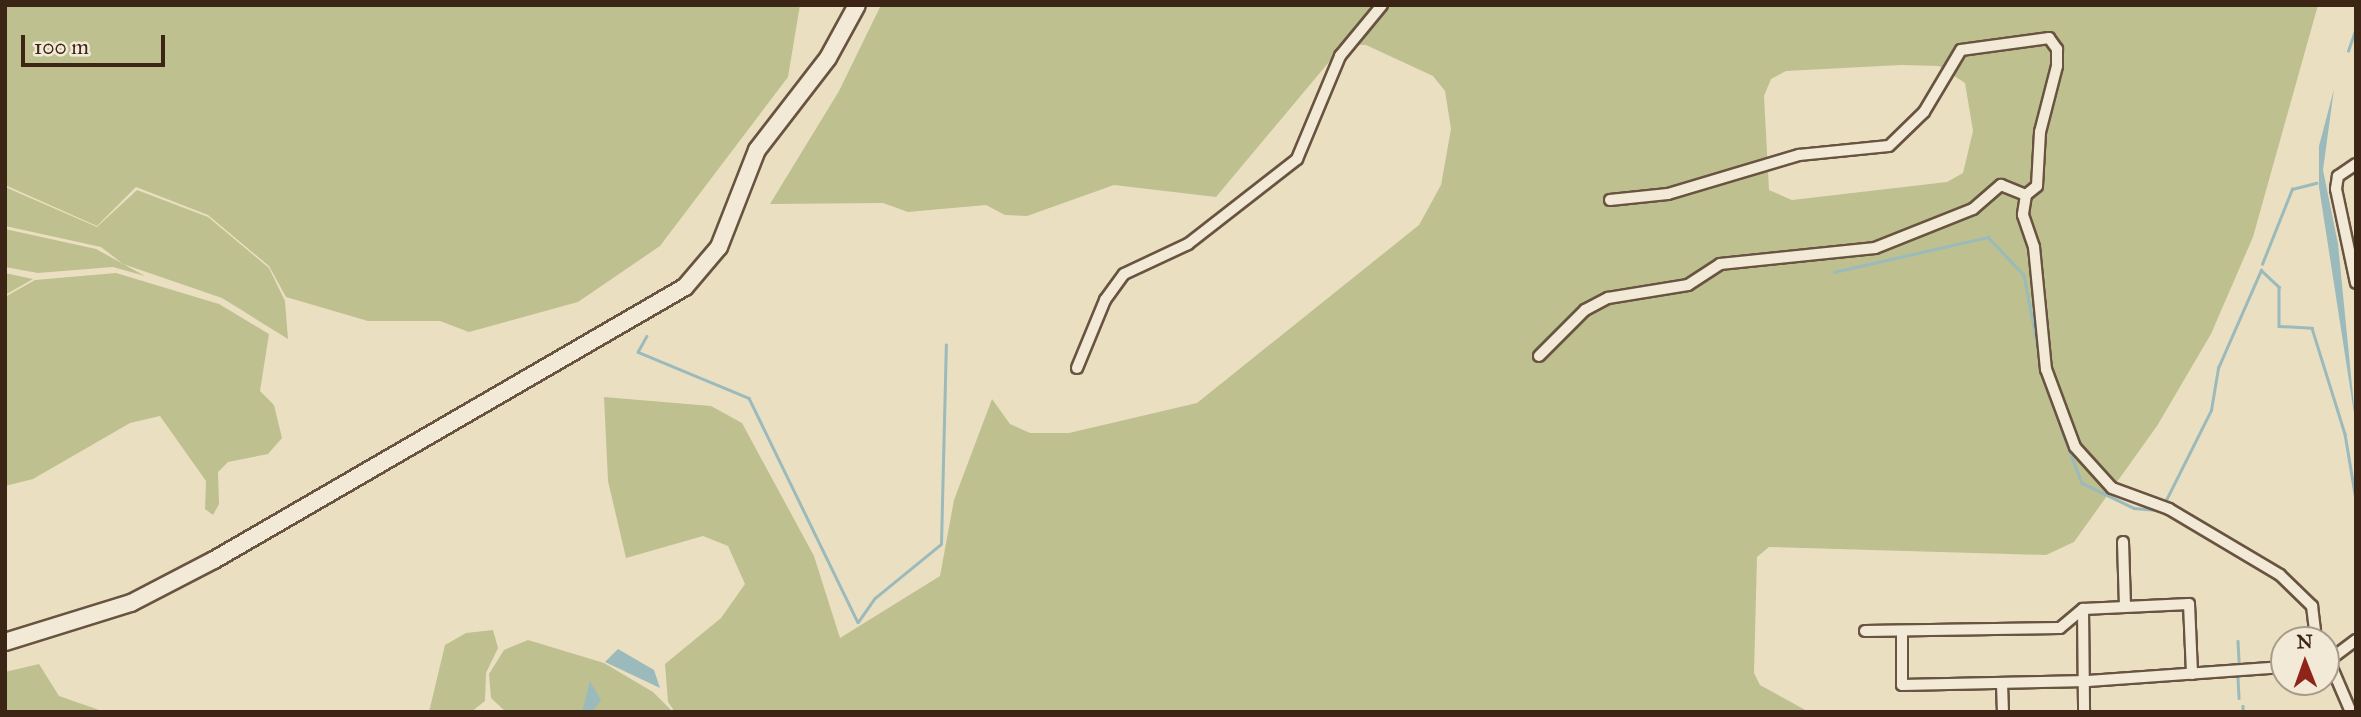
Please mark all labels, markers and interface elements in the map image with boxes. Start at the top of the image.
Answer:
scale bar [24,21,168,65]
text: 100 m [34,34,89,60]
north arrow [2270,626,2340,696]
text: N [2296,630,2313,653]

